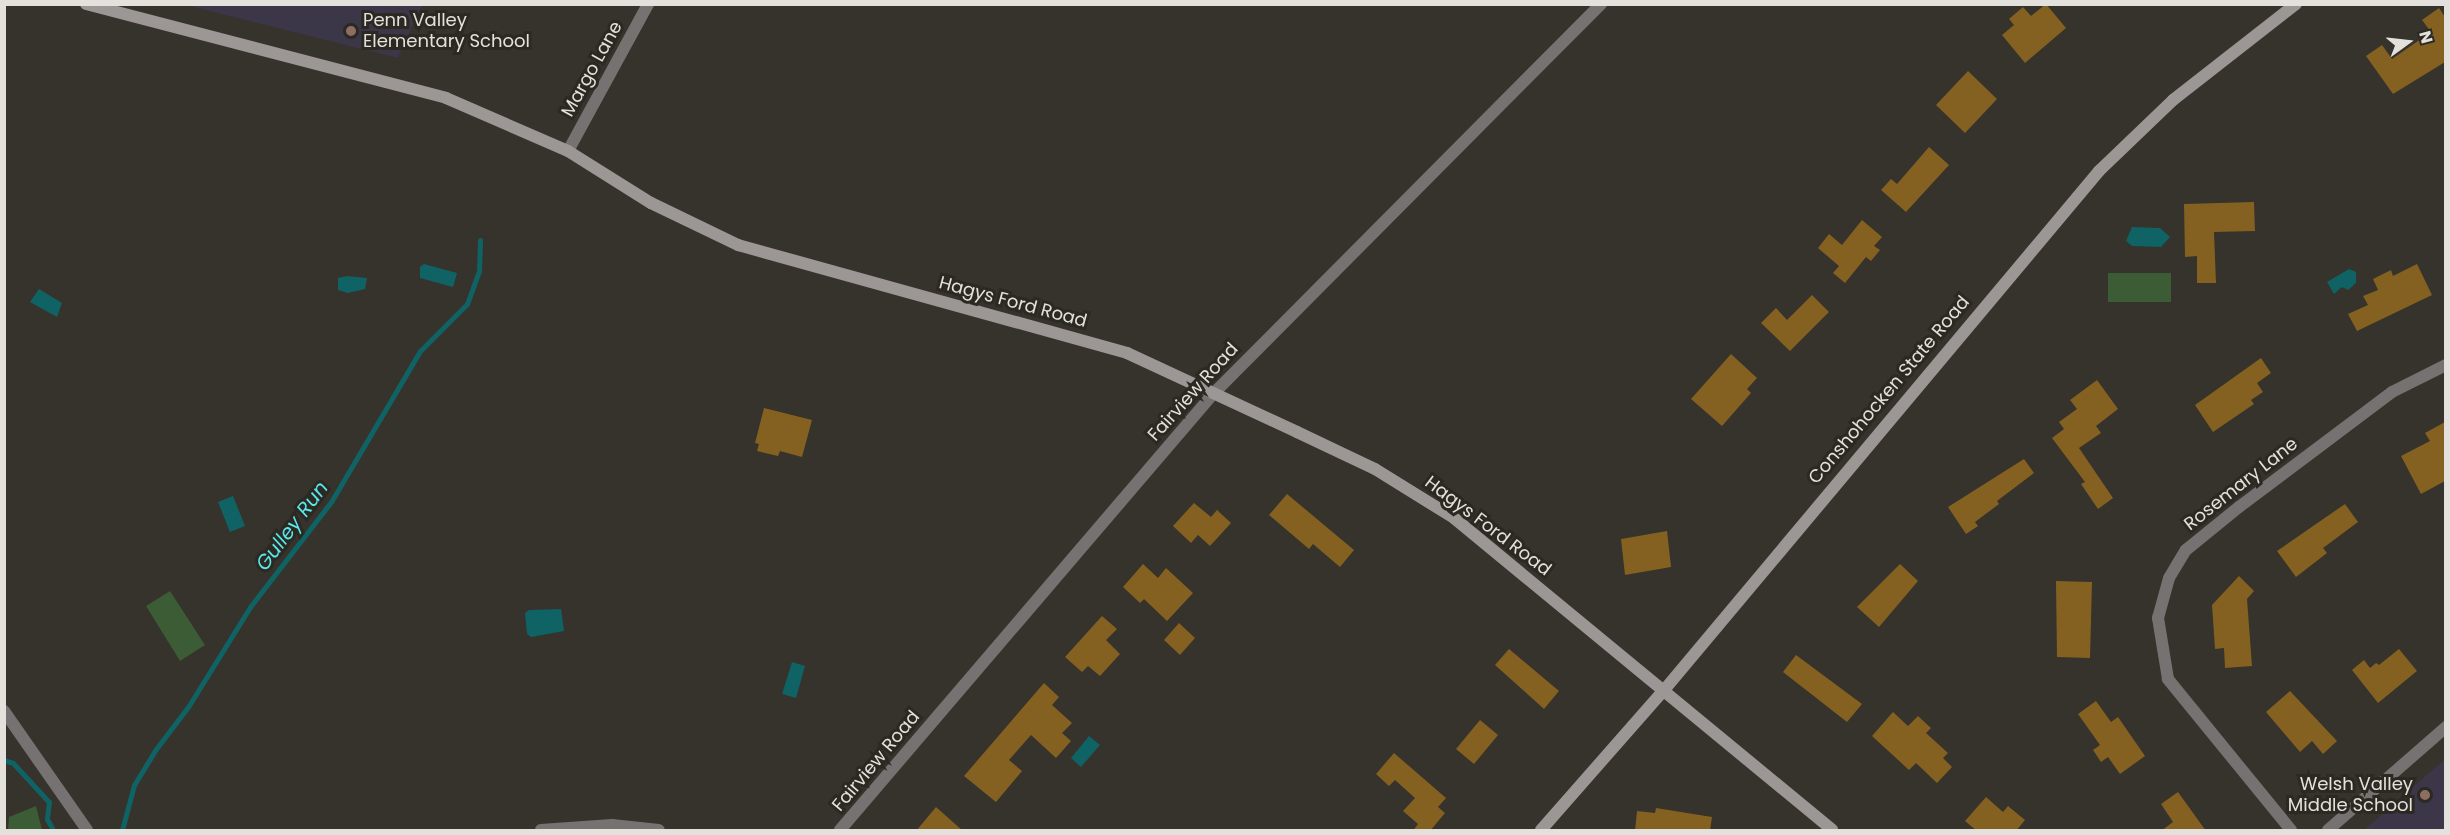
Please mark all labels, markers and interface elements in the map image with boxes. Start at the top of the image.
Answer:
place label: Penn Valley Elementary School [363,10,530,52]
north arrow [2378,12,2438,72]
street label: Margo Lane [557,18,627,120]
marker: Penn Valley Elementary School [344,24,358,38]
text: N [2413,28,2439,46]
street label: Hagys Ford Road [937,272,1089,332]
street label: Conshohocken State Road [1804,292,1974,488]
street label: Fairview Road [1143,339,1243,445]
street label: Rosemary Lane [2180,433,2302,535]
street label: Hagys Ford Road [1421,472,1555,580]
water label: Gulley Run [251,477,333,575]
street label: Fairview Road [828,706,924,816]
place label: Welsh Valley Middle School [2288,774,2413,816]
marker: Welsh Valley Middle School [2418,788,2432,802]

